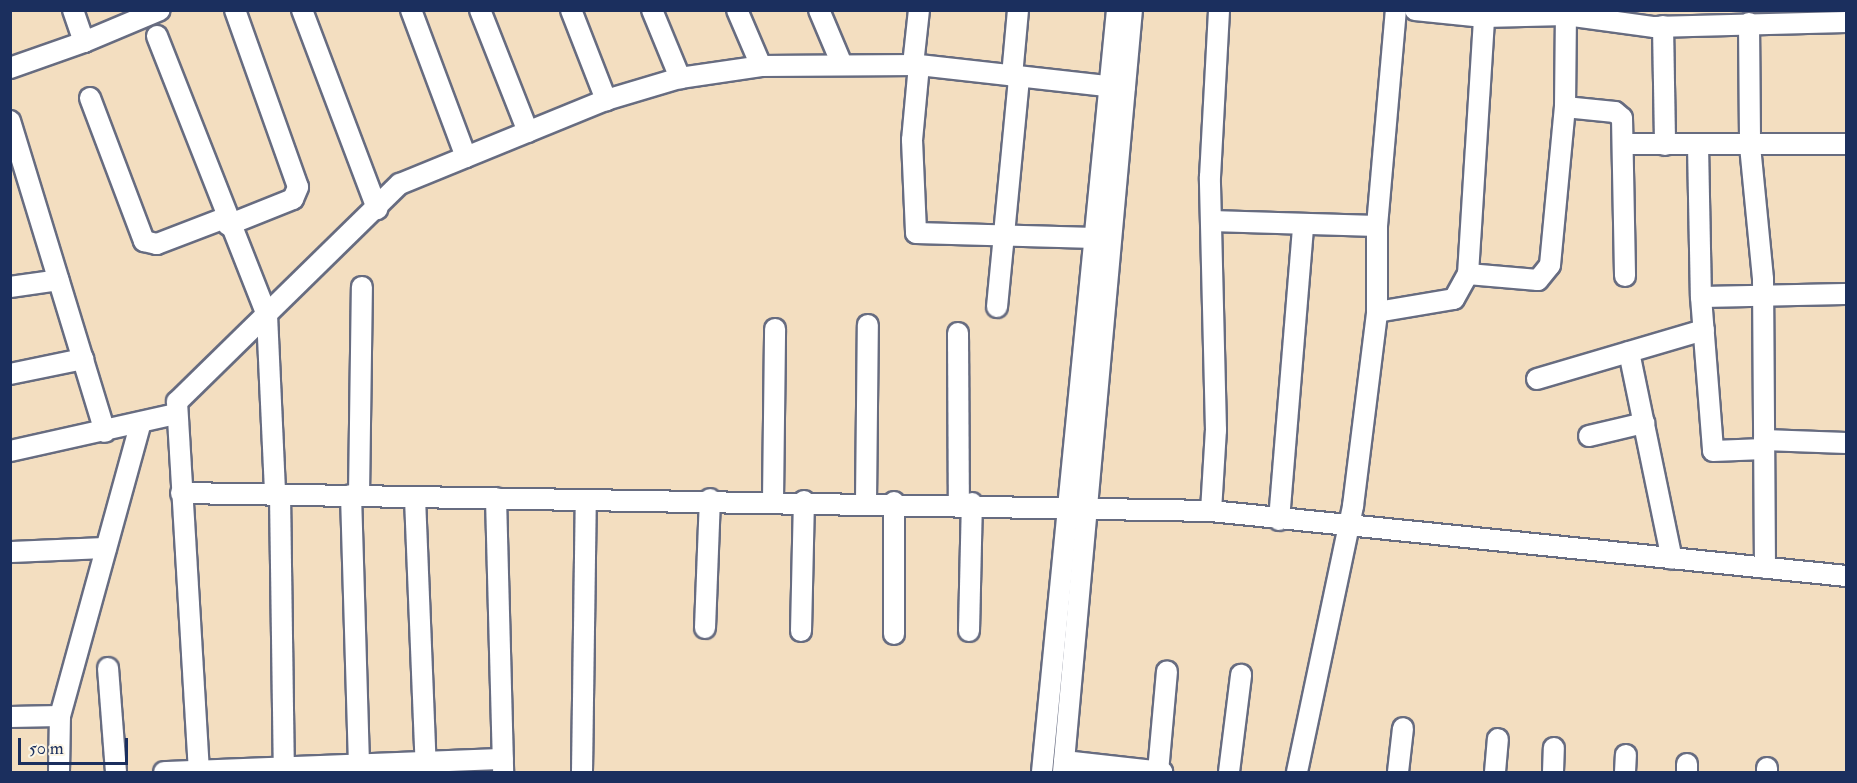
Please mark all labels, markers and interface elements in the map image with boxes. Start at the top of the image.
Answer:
scale bar [21,726,130,764]
text: 50 m [29,737,64,760]

